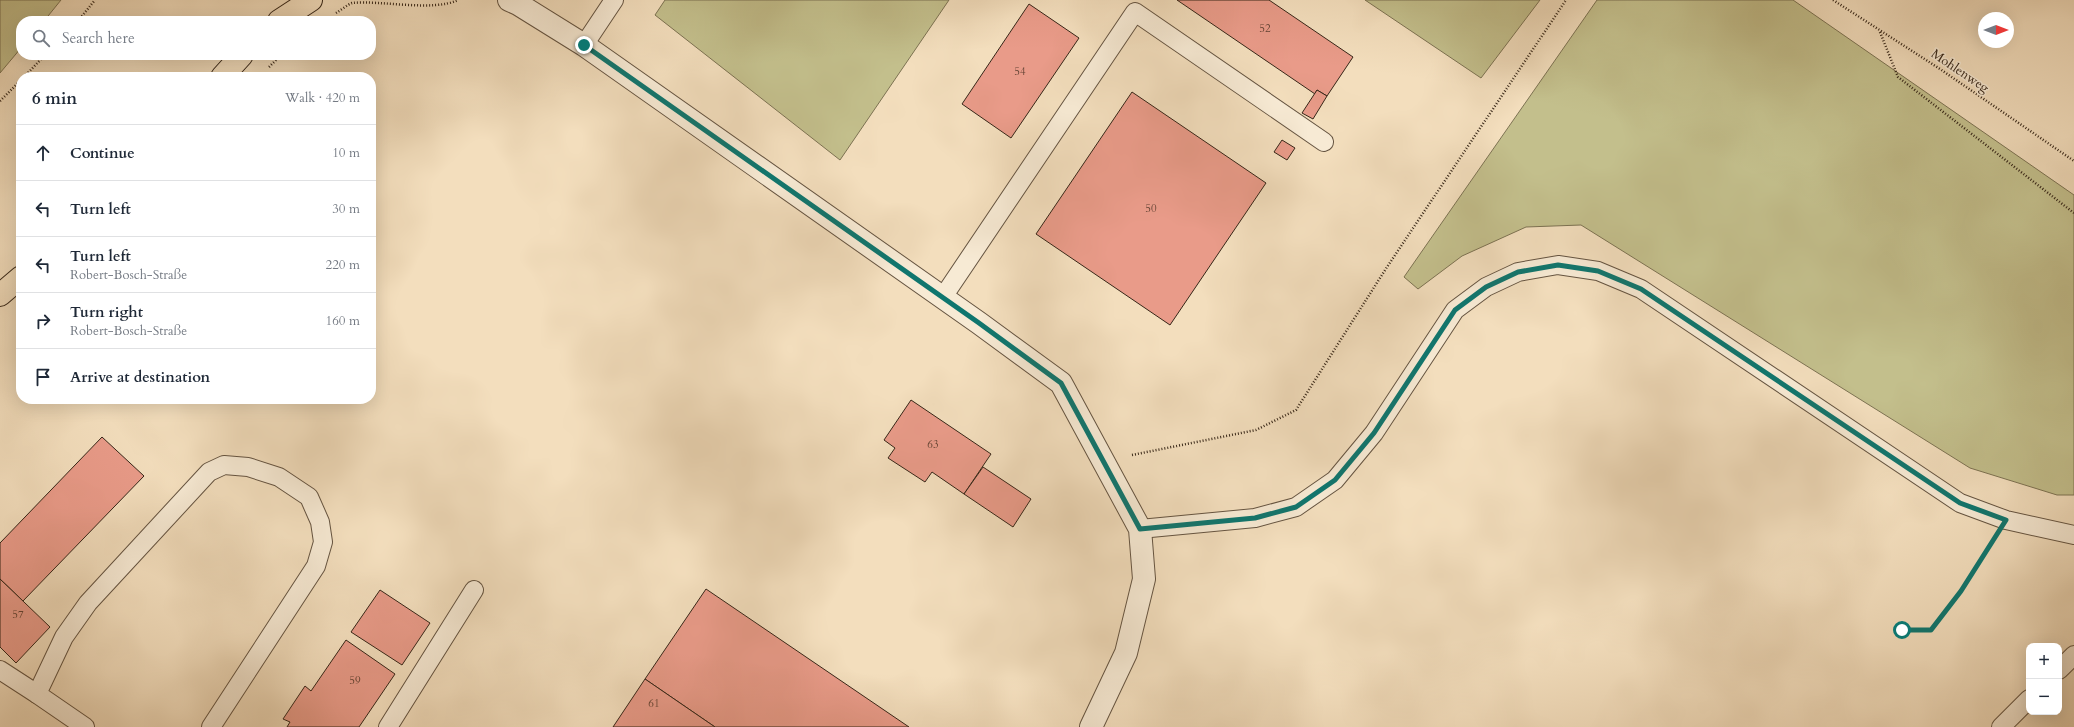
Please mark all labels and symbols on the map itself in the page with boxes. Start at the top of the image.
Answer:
north arrow [1978,12,2014,48]
house number: 52 [1259,21,1271,36]
route end [575,36,593,54]
street label: Mohlenweg [1927,45,1993,97]
house number: 54 [1014,64,1026,79]
house number: 50 [1145,201,1157,216]
house number: 63 [927,437,939,452]
house number: 57 [12,607,24,622]
route start [1893,621,1911,639]
house number: 59 [349,673,361,688]
house number: 61 [648,696,660,711]

